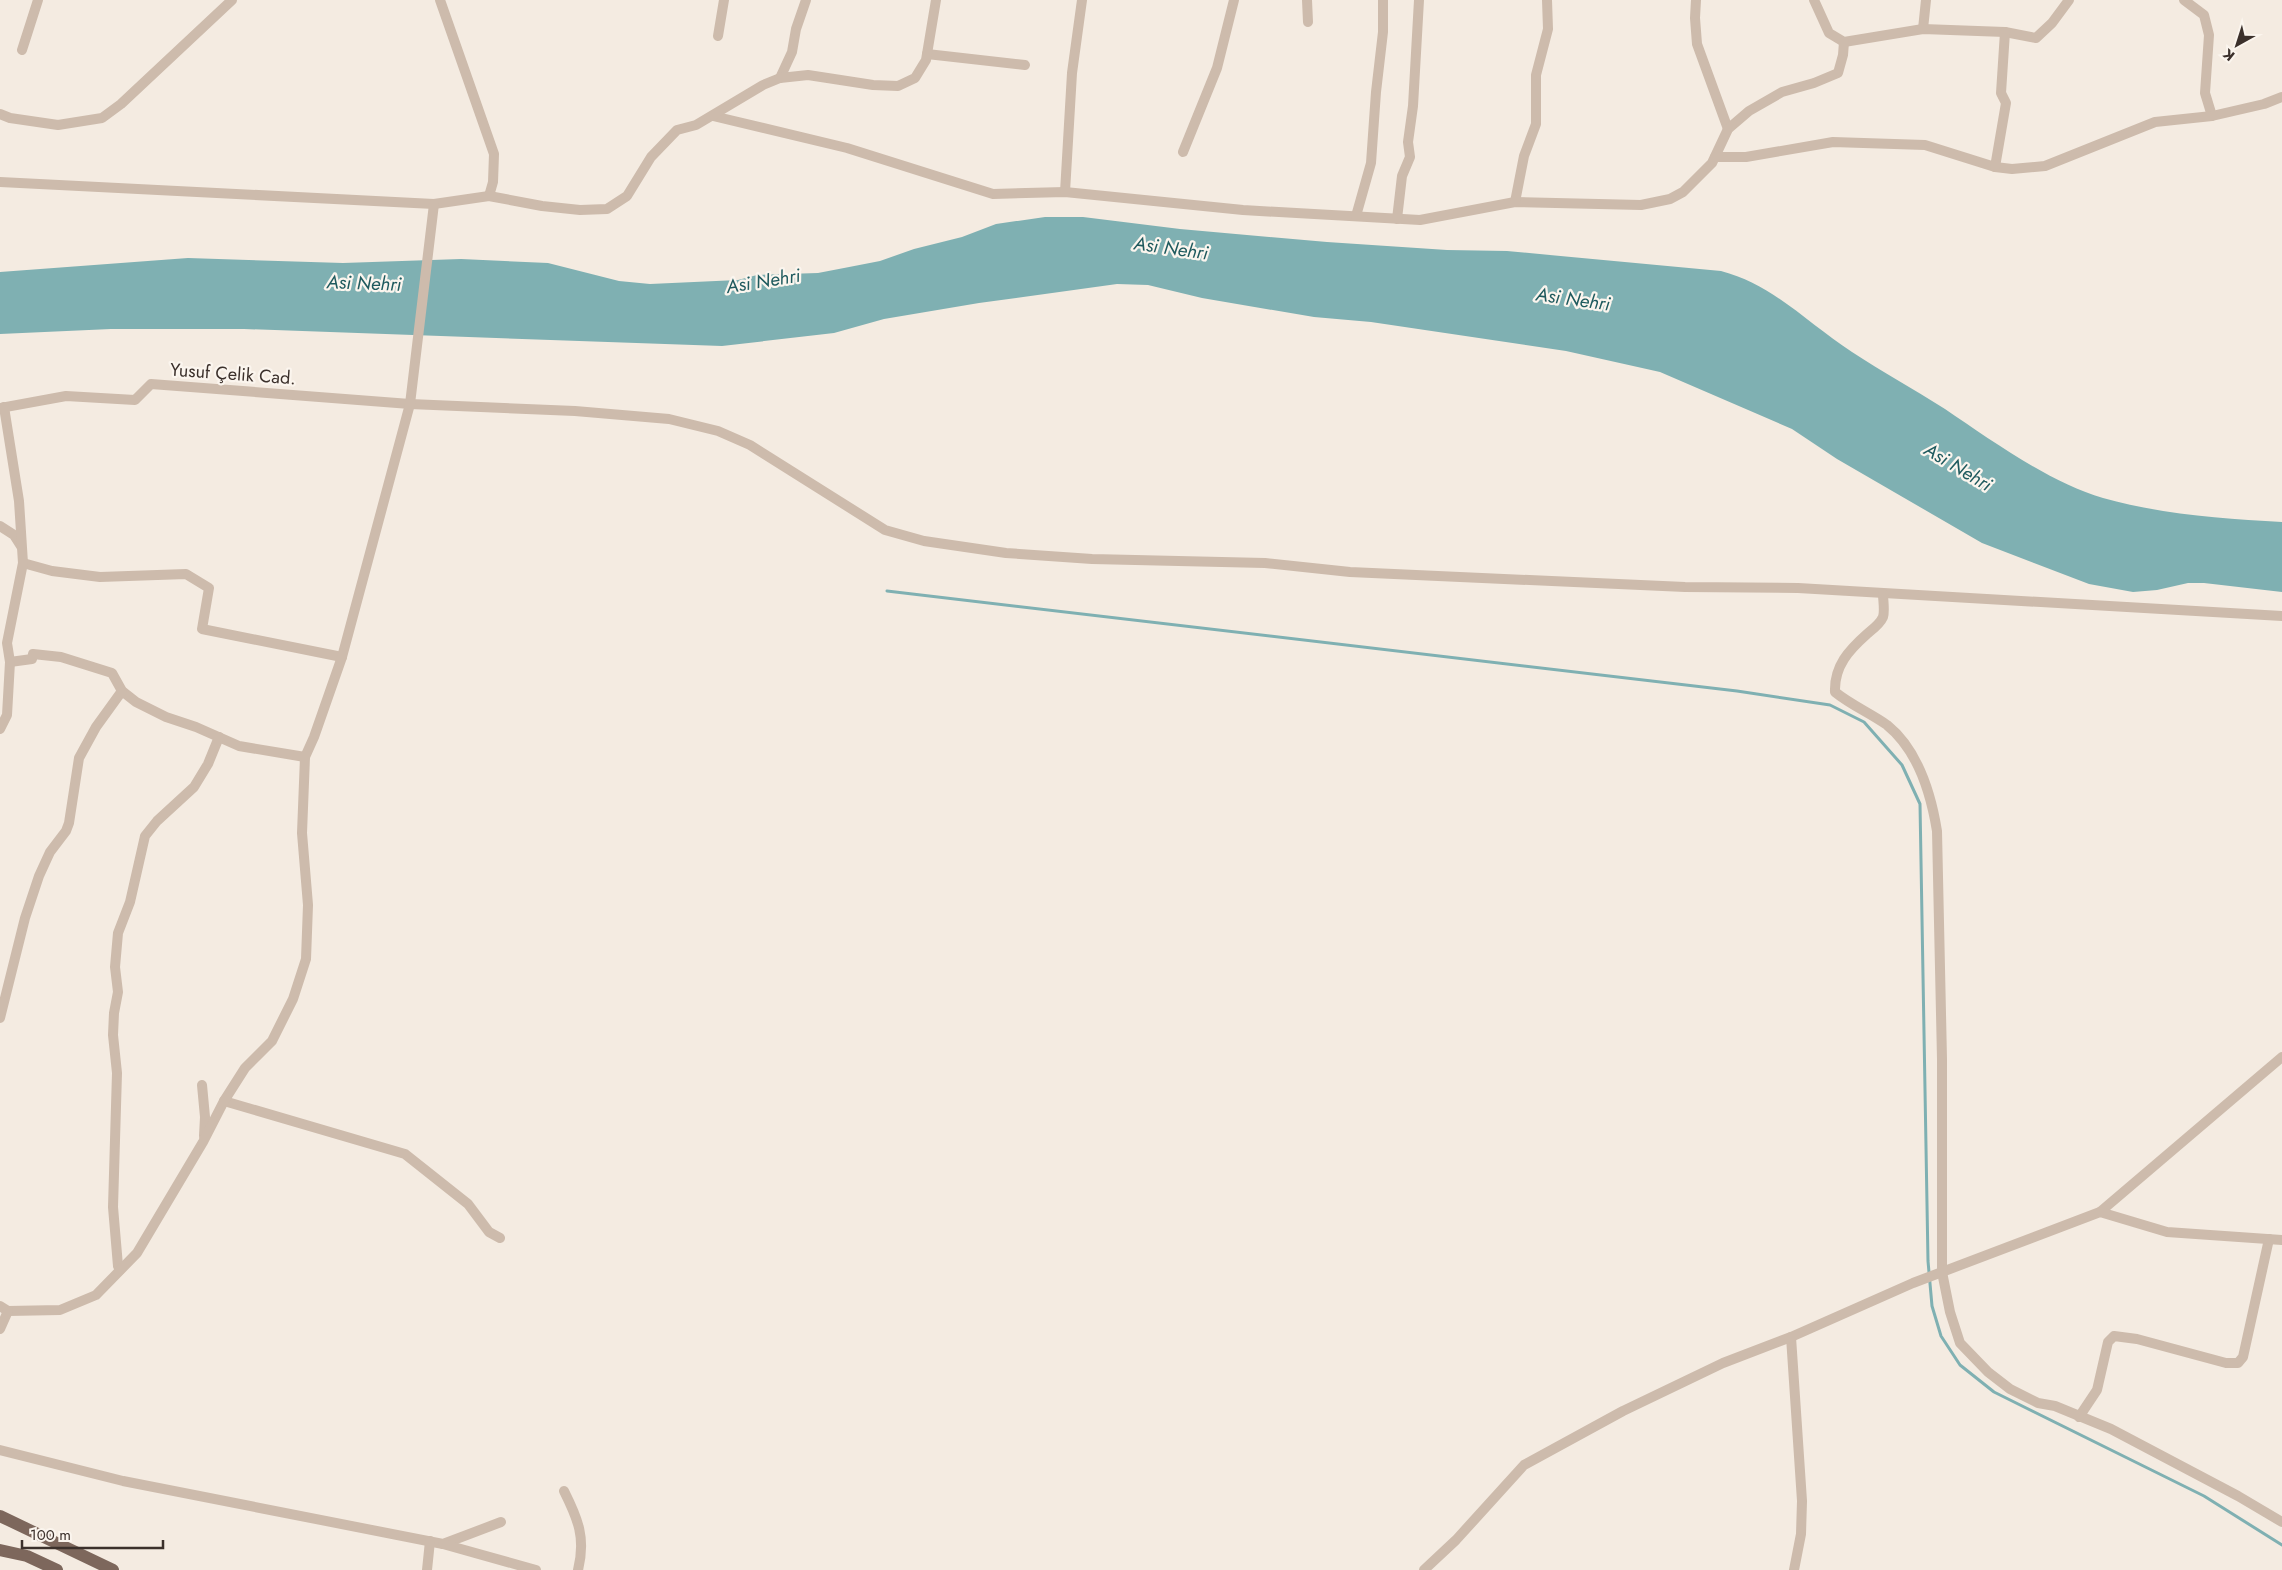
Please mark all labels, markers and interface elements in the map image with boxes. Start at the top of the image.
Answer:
north arrow [2212,20,2262,70]
text: K [2219,44,2239,66]
water label: Asi Nehri [1131,229,1211,267]
water label: Asi Nehri [723,262,803,300]
water label: Asi Nehri [325,268,403,298]
water label: Asi Nehri [1533,280,1613,318]
street label: Yusuf Çelik Cad. [169,357,297,391]
water label: Asi Nehri [1918,436,1998,498]
scale bar [22,1518,164,1550]
text: 100 m [30,1524,71,1546]

